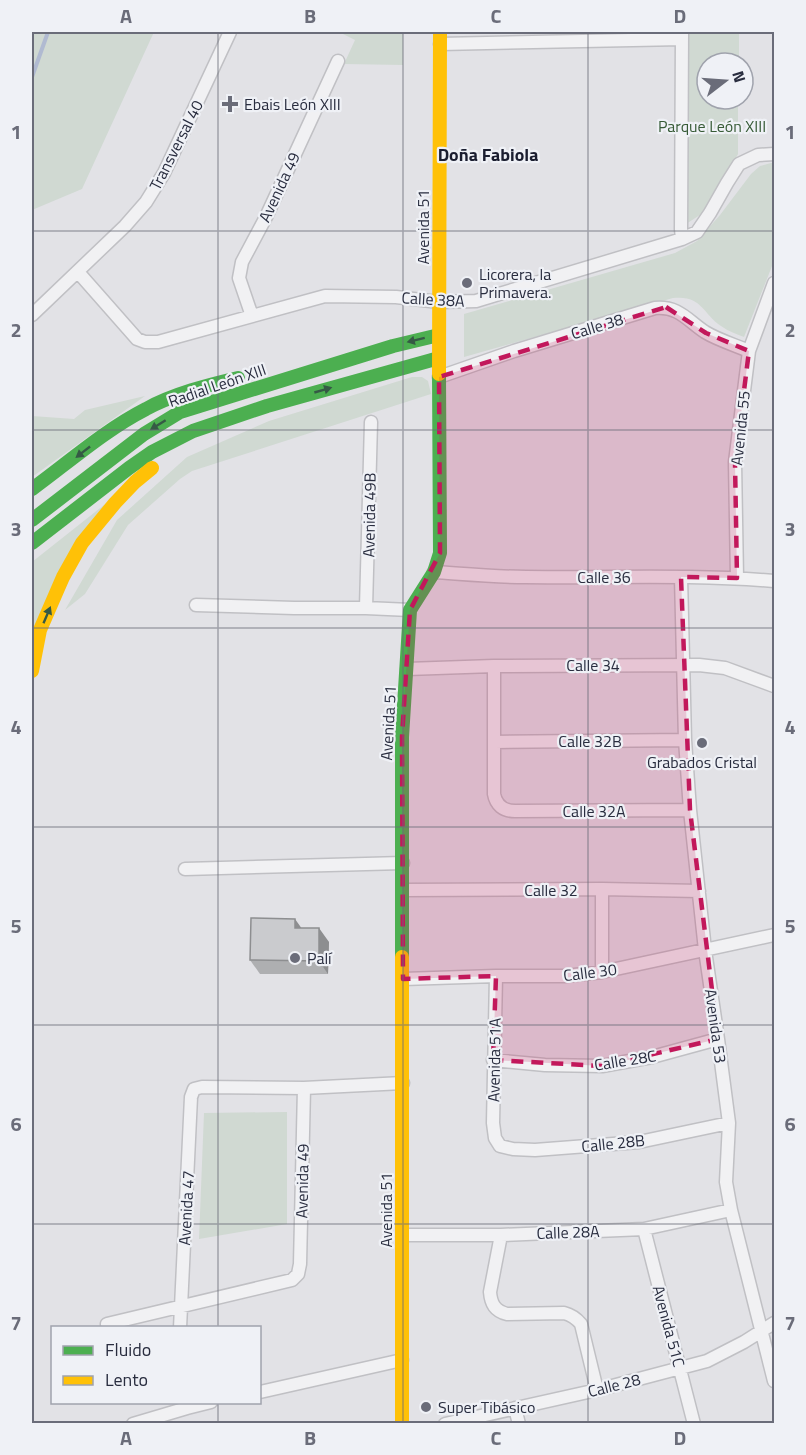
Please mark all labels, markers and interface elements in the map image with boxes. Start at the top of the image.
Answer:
text: A [120,0,132,31]
text: B [304,0,316,31]
text: C [491,0,502,31]
text: D [674,0,686,31]
north arrow [695,51,755,111]
text: N [726,68,752,85]
place label: Ebais León XIII [244,92,341,116]
marker: Ebais León XIII [221,95,239,113]
street label: Transversal 40 [143,96,209,194]
park label: Parque León XIII [658,114,766,138]
text: 1 [10,116,22,147]
text: 1 [784,116,796,147]
district label: Doña Fabiola [438,141,538,168]
street label: Avenida 49 [252,148,306,226]
street label: Avenida 51 [411,190,435,264]
place label: Licorera, la Primavera. [479,262,551,304]
marker: Licorera, la Primavera. [460,276,474,290]
street label: Calle 38A [401,285,466,313]
street label: Calle 38 [568,307,626,345]
text: 2 [10,314,22,345]
text: 2 [784,314,796,345]
one-way arrow [407,336,425,346]
street label: Radial León XIII [165,357,269,413]
one-way arrow [314,385,332,395]
street label: Avenida 55 [724,389,756,467]
one-way arrow [150,419,167,430]
one-way arrow [75,445,91,458]
street label: Avenida 49B [356,472,382,558]
text: 3 [10,513,22,544]
text: 3 [784,513,796,544]
street label: Calle 36 [577,565,631,589]
one-way arrow [43,606,52,624]
street label: Calle 34 [566,653,620,677]
street label: Avenida 51 [374,685,402,761]
text: 4 [10,711,22,742]
text: 4 [784,711,796,742]
street label: Calle 32B [558,729,622,753]
marker: Grabados Cristal [695,736,709,750]
place label: Grabados Cristal [647,750,757,774]
street label: Calle 32A [562,799,626,823]
street label: Calle 32 [524,878,578,902]
text: 5 [10,910,22,941]
text: 5 [784,910,796,941]
place label: Palí [307,946,333,970]
marker: Palí [288,951,302,965]
street label: Calle 30 [562,957,618,987]
street label: Avenida 53 [699,987,733,1065]
street label: Avenida 51A [481,1017,507,1102]
street label: Calle 28C [592,1043,658,1077]
text: 6 [10,1108,22,1139]
text: 6 [784,1108,796,1139]
street label: Calle 28B [580,1128,646,1158]
street label: Avenida 49 [289,1143,315,1219]
street label: Avenida 47 [172,1170,200,1246]
street label: Avenida 51 [374,1173,398,1247]
street label: Calle 28A [536,1219,600,1245]
street label: Avenida 51C [647,1283,691,1370]
text: 7 [10,1307,22,1338]
text: 7 [784,1307,796,1338]
legend [51,1326,261,1404]
text: Fluido [105,1336,151,1363]
text: Lento [105,1366,148,1393]
street label: Calle 28 [585,1367,643,1403]
place label: Super Tibásico [438,1395,535,1419]
marker: Super Tibásico [419,1400,433,1414]
text: A [120,1422,132,1453]
text: B [304,1422,316,1453]
text: C [491,1422,502,1453]
text: D [674,1422,686,1453]

